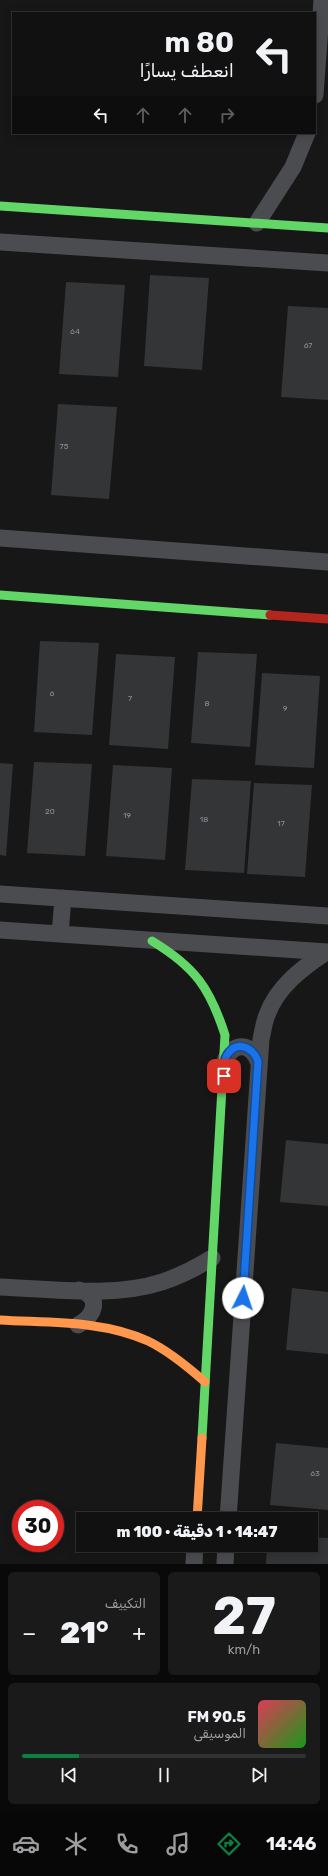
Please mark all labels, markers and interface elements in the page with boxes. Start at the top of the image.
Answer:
text: 80 m [164,26,234,59]
icon: left [248,28,300,80]
text: انعطف يسارًا [140,60,234,82]
icon: left [90,104,112,126]
icon: ahead [132,104,154,126]
icon: ahead [174,104,196,126]
icon: right [216,104,238,126]
house number: 64 [70,327,80,336]
house number: 67 [304,341,312,350]
house number: 75 [60,442,69,451]
house number: 6 [50,689,55,698]
house number: 7 [128,694,132,703]
house number: 8 [204,699,210,708]
house number: 9 [283,704,288,713]
house number: 20 [45,807,55,816]
house number: 19 [123,811,131,820]
house number: 18 [200,815,208,824]
house number: 17 [277,819,285,828]
pin [207,1059,241,1093]
icon: arrive [213,1065,235,1087]
position arrow [222,1277,264,1319]
house number: 63 [310,1469,320,1478]
speed limit sign: 30 [12,1500,64,1552]
text: 14:47 · 1 دقيقة · 100 m [117,1523,277,1541]
text: 27 [212,1585,276,1647]
text: التكييف [105,1596,146,1611]
text: 21° [60,1615,109,1651]
text: − [22,1620,36,1647]
text: + [132,1620,146,1647]
text: km/h [228,1642,260,1657]
text: 90.5 FM [187,1708,246,1726]
text: الموسيقى [194,1726,246,1741]
icon: previous [58,1764,80,1786]
icon: pause [153,1764,175,1786]
icon: next [248,1764,270,1786]
icon: car [12,1830,40,1858]
icon: climate [62,1830,90,1858]
icon: phone [113,1830,141,1858]
icon: music [164,1830,192,1858]
icon: directions [215,1830,243,1858]
text: 14:46 [266,1833,317,1855]

